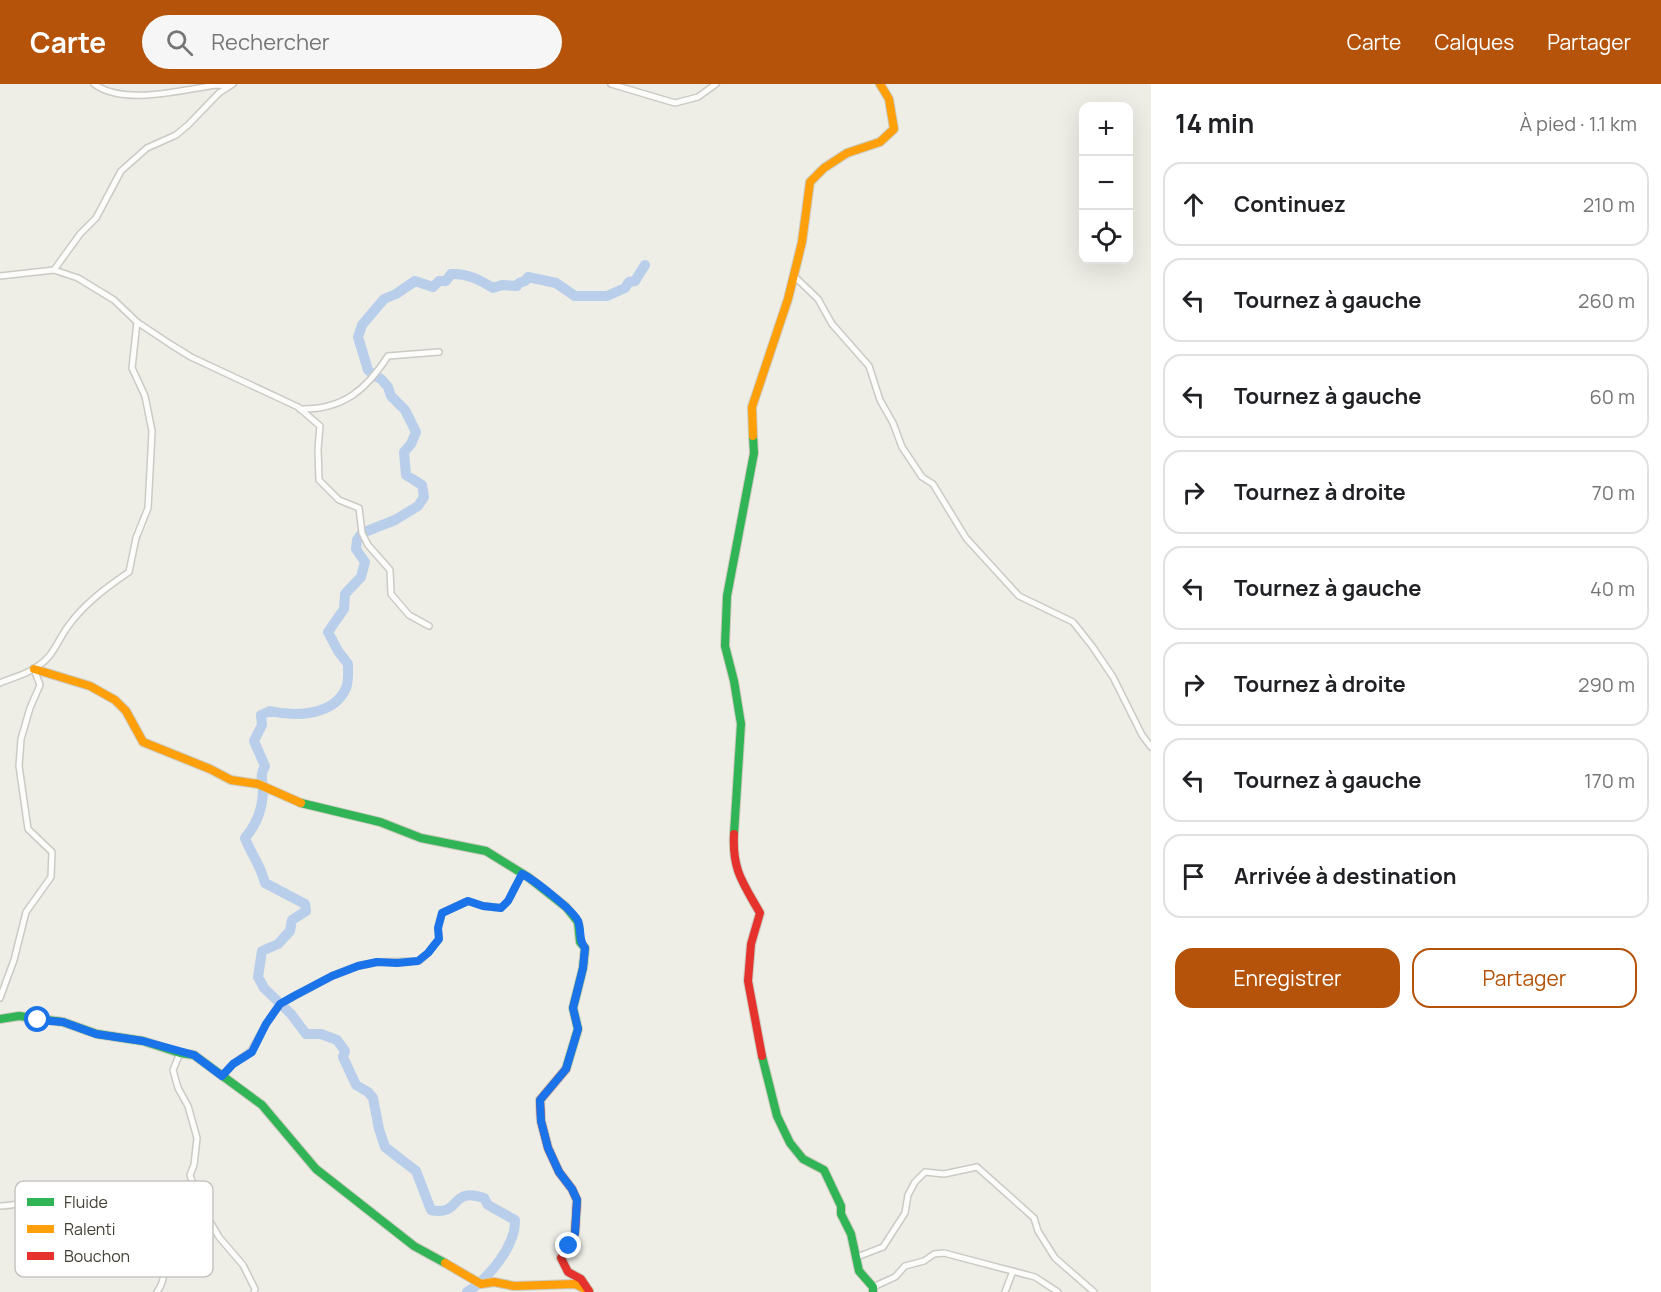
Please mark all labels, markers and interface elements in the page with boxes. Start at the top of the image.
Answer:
search box [142,15,562,69]
text: Carte [30,23,106,61]
icon: search [163,26,196,59]
text: Rechercher [211,27,330,57]
text: Carte [1347,28,1401,56]
text: Calques [1434,28,1514,56]
text: Partager [1547,28,1631,56]
map controls [1079,102,1133,264]
button: + [1079,102,1133,156]
text: 14 min [1175,105,1254,141]
text: À pied · 1.1 km [1519,110,1637,137]
button: − [1079,156,1133,210]
icon: ahead [1177,188,1210,221]
text: Continuez [1234,189,1346,219]
text: 210 m [1583,191,1635,218]
button: locate [1079,210,1133,264]
icon: left [1177,284,1210,317]
text: Tournez à gauche [1234,285,1421,315]
text: 260 m [1578,287,1635,314]
icon: left [1177,380,1210,413]
text: Tournez à gauche [1234,381,1421,411]
text: 60 m [1589,383,1635,410]
icon: right [1177,476,1210,509]
text: Tournez à droite [1234,477,1406,507]
text: 70 m [1592,479,1635,506]
icon: left [1177,572,1210,605]
text: Tournez à gauche [1234,573,1421,603]
text: 40 m [1590,575,1635,602]
icon: right [1177,668,1210,701]
text: Tournez à droite [1234,669,1406,699]
text: 290 m [1578,671,1635,698]
icon: left [1177,764,1210,797]
text: Tournez à gauche [1234,765,1421,795]
text: 170 m [1584,767,1635,794]
icon: arrive [1177,860,1210,893]
text: Arrivée à destination [1234,861,1457,891]
button: Enregistrer [1175,948,1400,1008]
button: Partager [1412,948,1637,1008]
route start [24,1006,50,1032]
legend [15,1181,213,1277]
text: Fluide [64,1191,108,1213]
text: Ralenti [64,1218,115,1240]
route end [555,1232,581,1258]
text: Bouchon [64,1245,130,1267]

